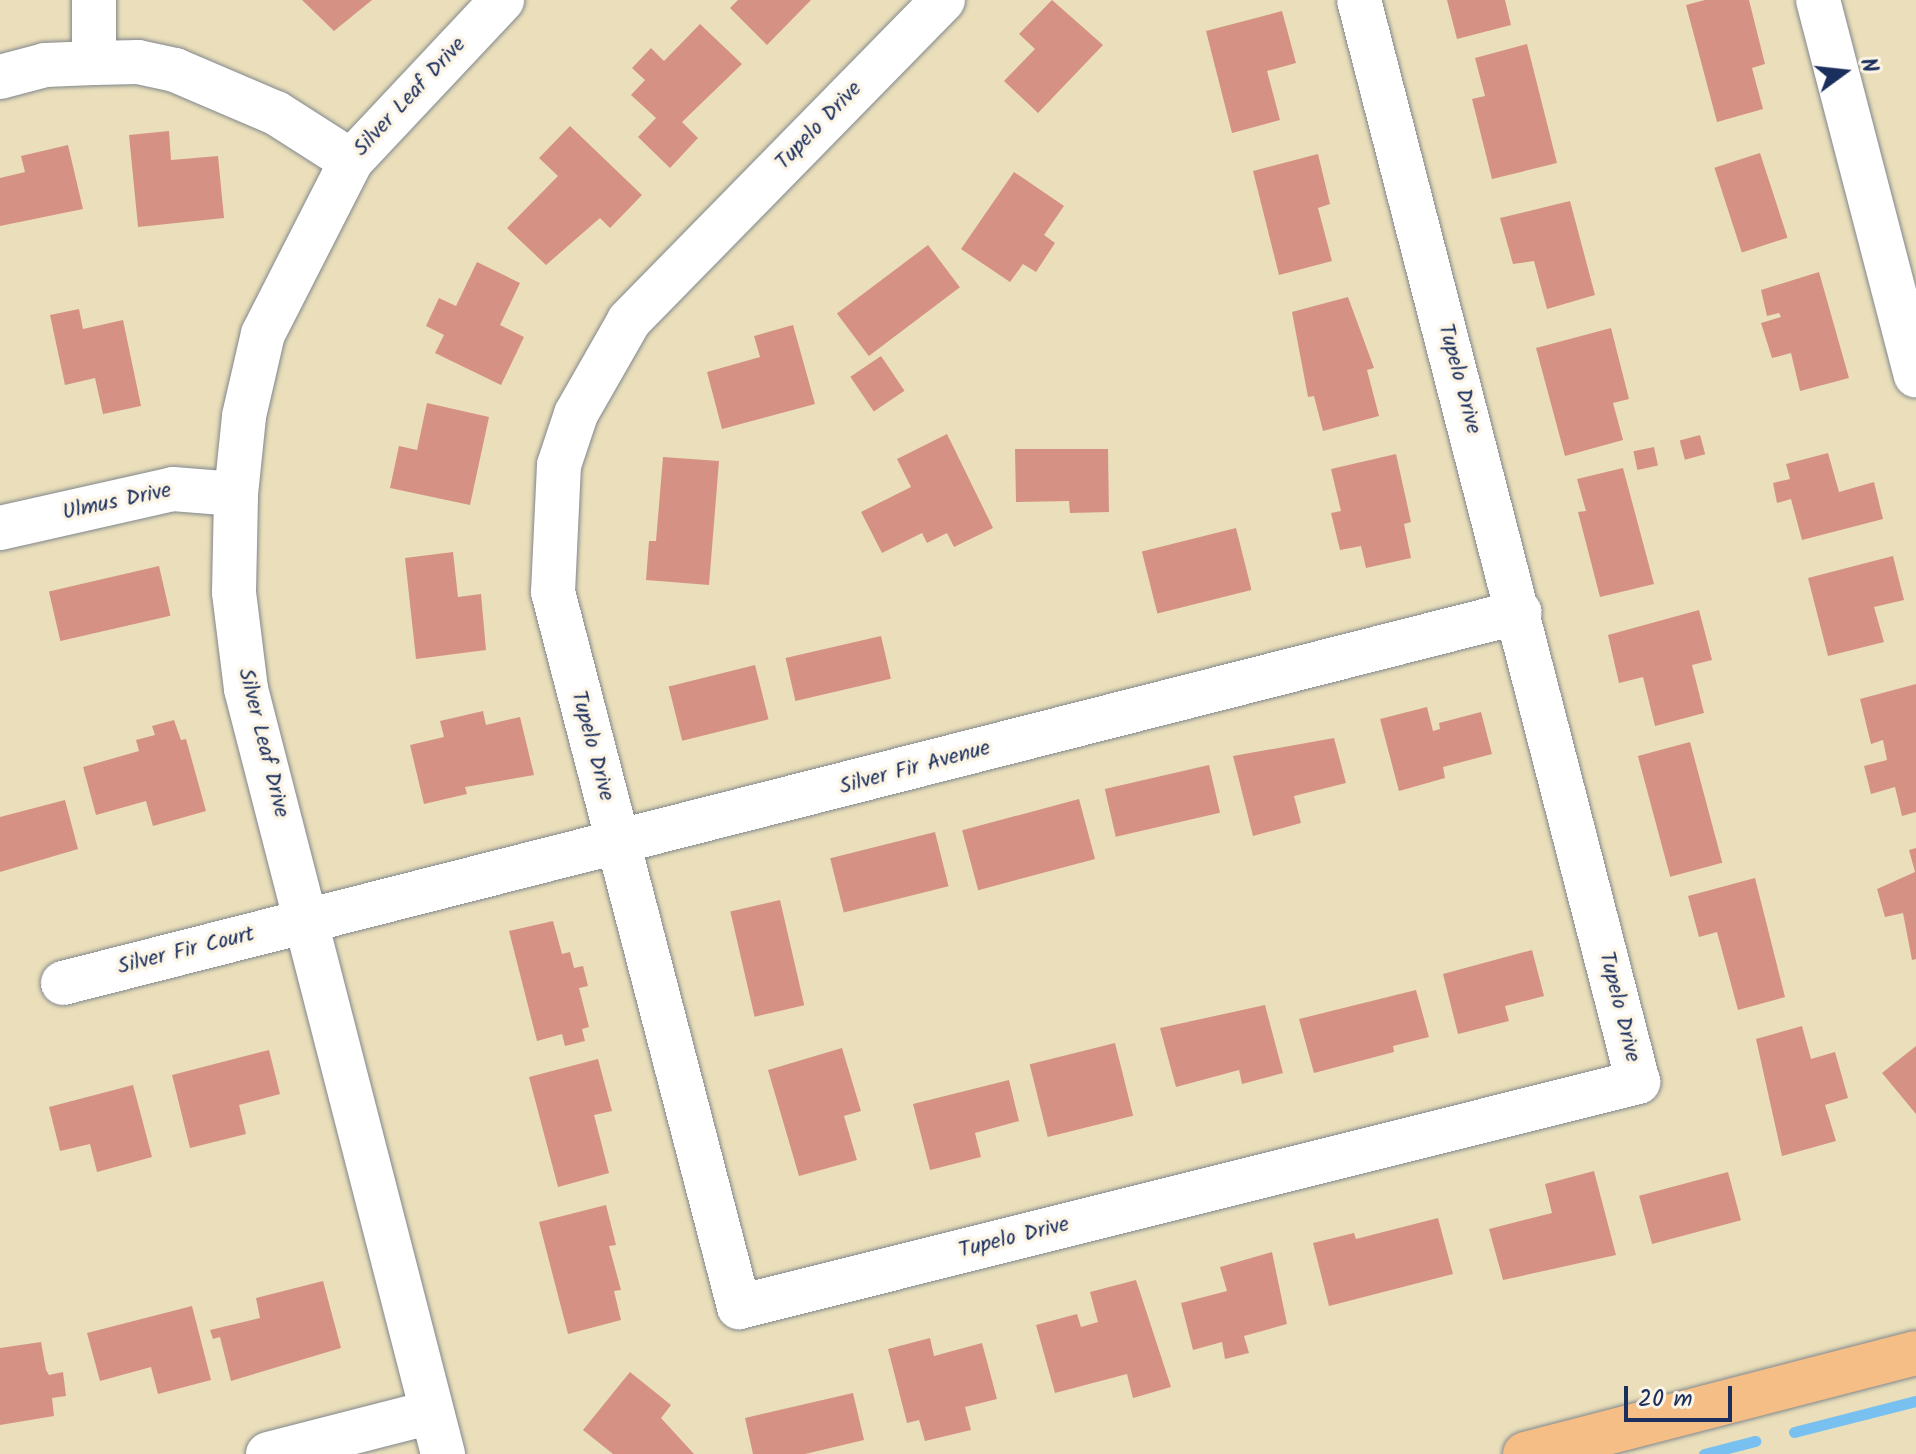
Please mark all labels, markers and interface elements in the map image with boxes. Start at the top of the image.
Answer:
street label: Silver Leaf Drive [348,32,472,162]
north arrow [1804,32,1884,112]
text: N [1849,54,1886,77]
street label: Tupelo Drive [770,76,868,176]
street label: Tupelo Drive [1432,321,1486,437]
street label: Ulmus Drive [60,478,174,526]
street label: Silver Leaf Drive [232,666,294,820]
street label: Tupelo Drive [565,688,619,804]
street label: Silver Fir Avenue [837,735,993,801]
street label: Silver Fir Court [115,921,257,981]
street label: Tupelo Drive [1593,949,1645,1065]
street label: Tupelo Drive [956,1212,1072,1264]
scale bar [1628,1370,1736,1420]
text: 20 m [1638,1380,1693,1419]

